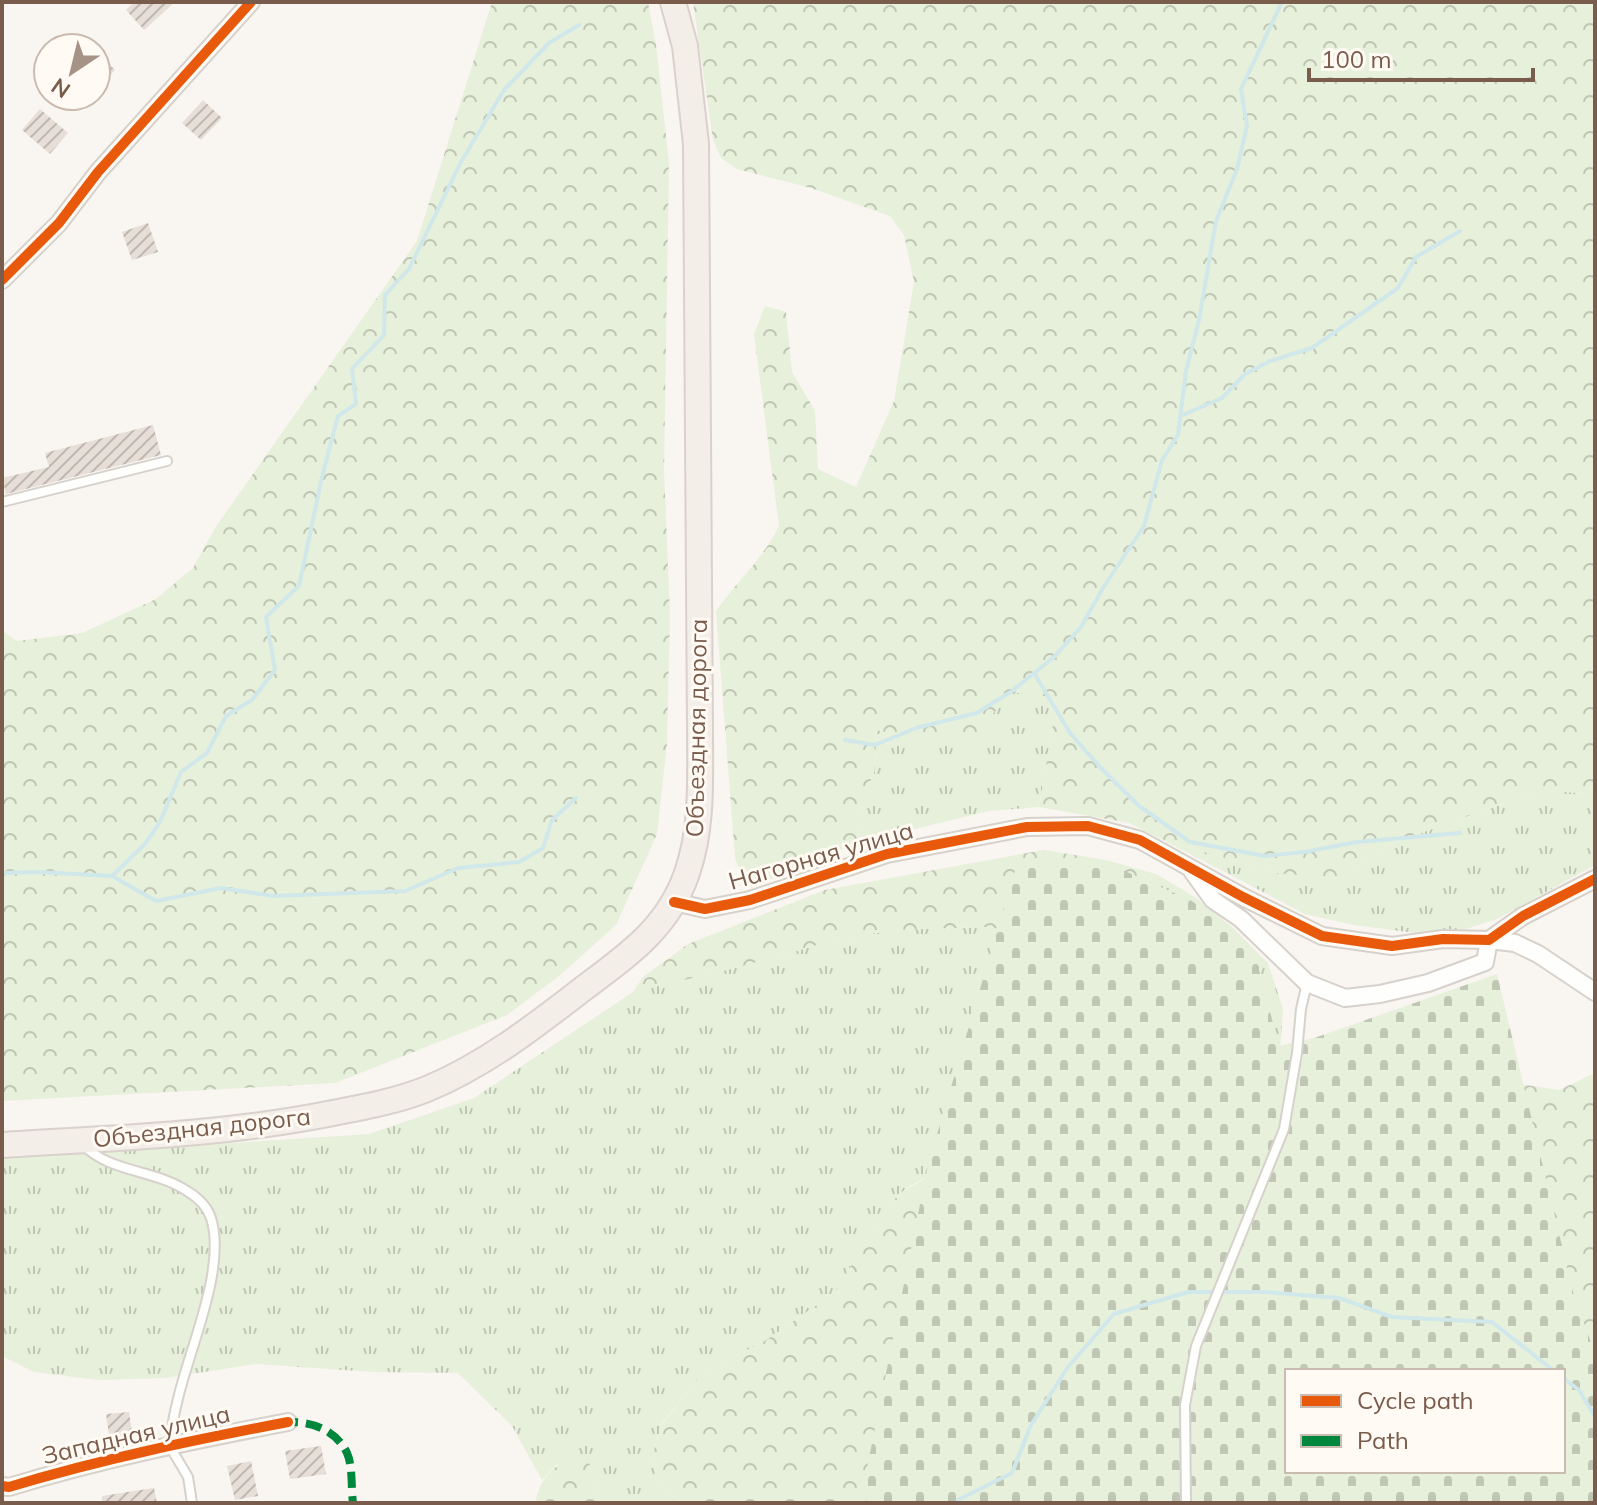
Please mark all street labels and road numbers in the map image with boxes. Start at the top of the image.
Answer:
street label: Объездная дорога [679,618,713,838]
street label: Нагорная улица [725,814,916,896]
street label: Объездная дорога [92,1101,312,1153]
street label: Западная улица [39,1398,233,1470]

